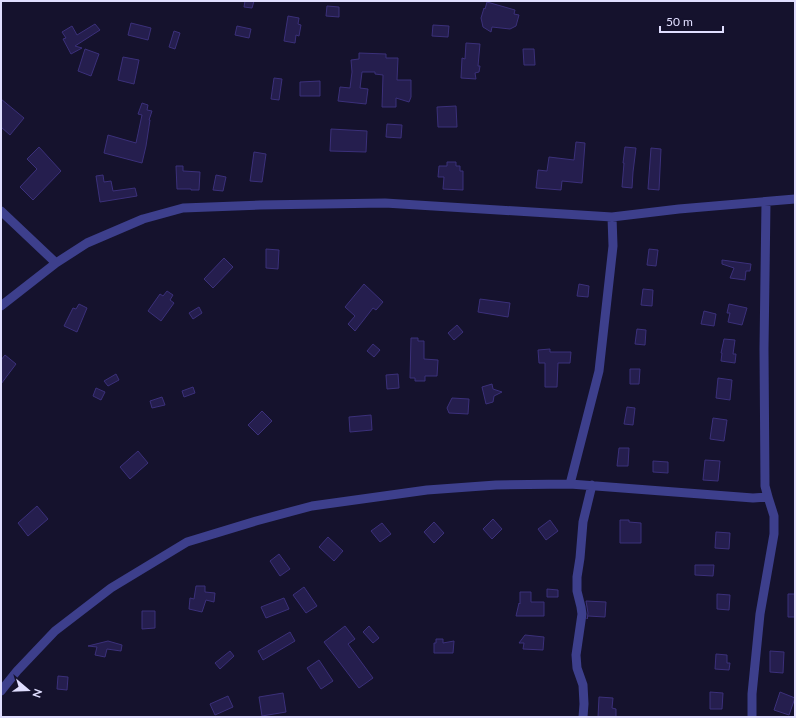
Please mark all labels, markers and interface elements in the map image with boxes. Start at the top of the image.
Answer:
scale bar [660,8,723,34]
text: 50 m [666,14,693,29]
north arrow [8,670,48,710]
text: N [30,687,45,700]

